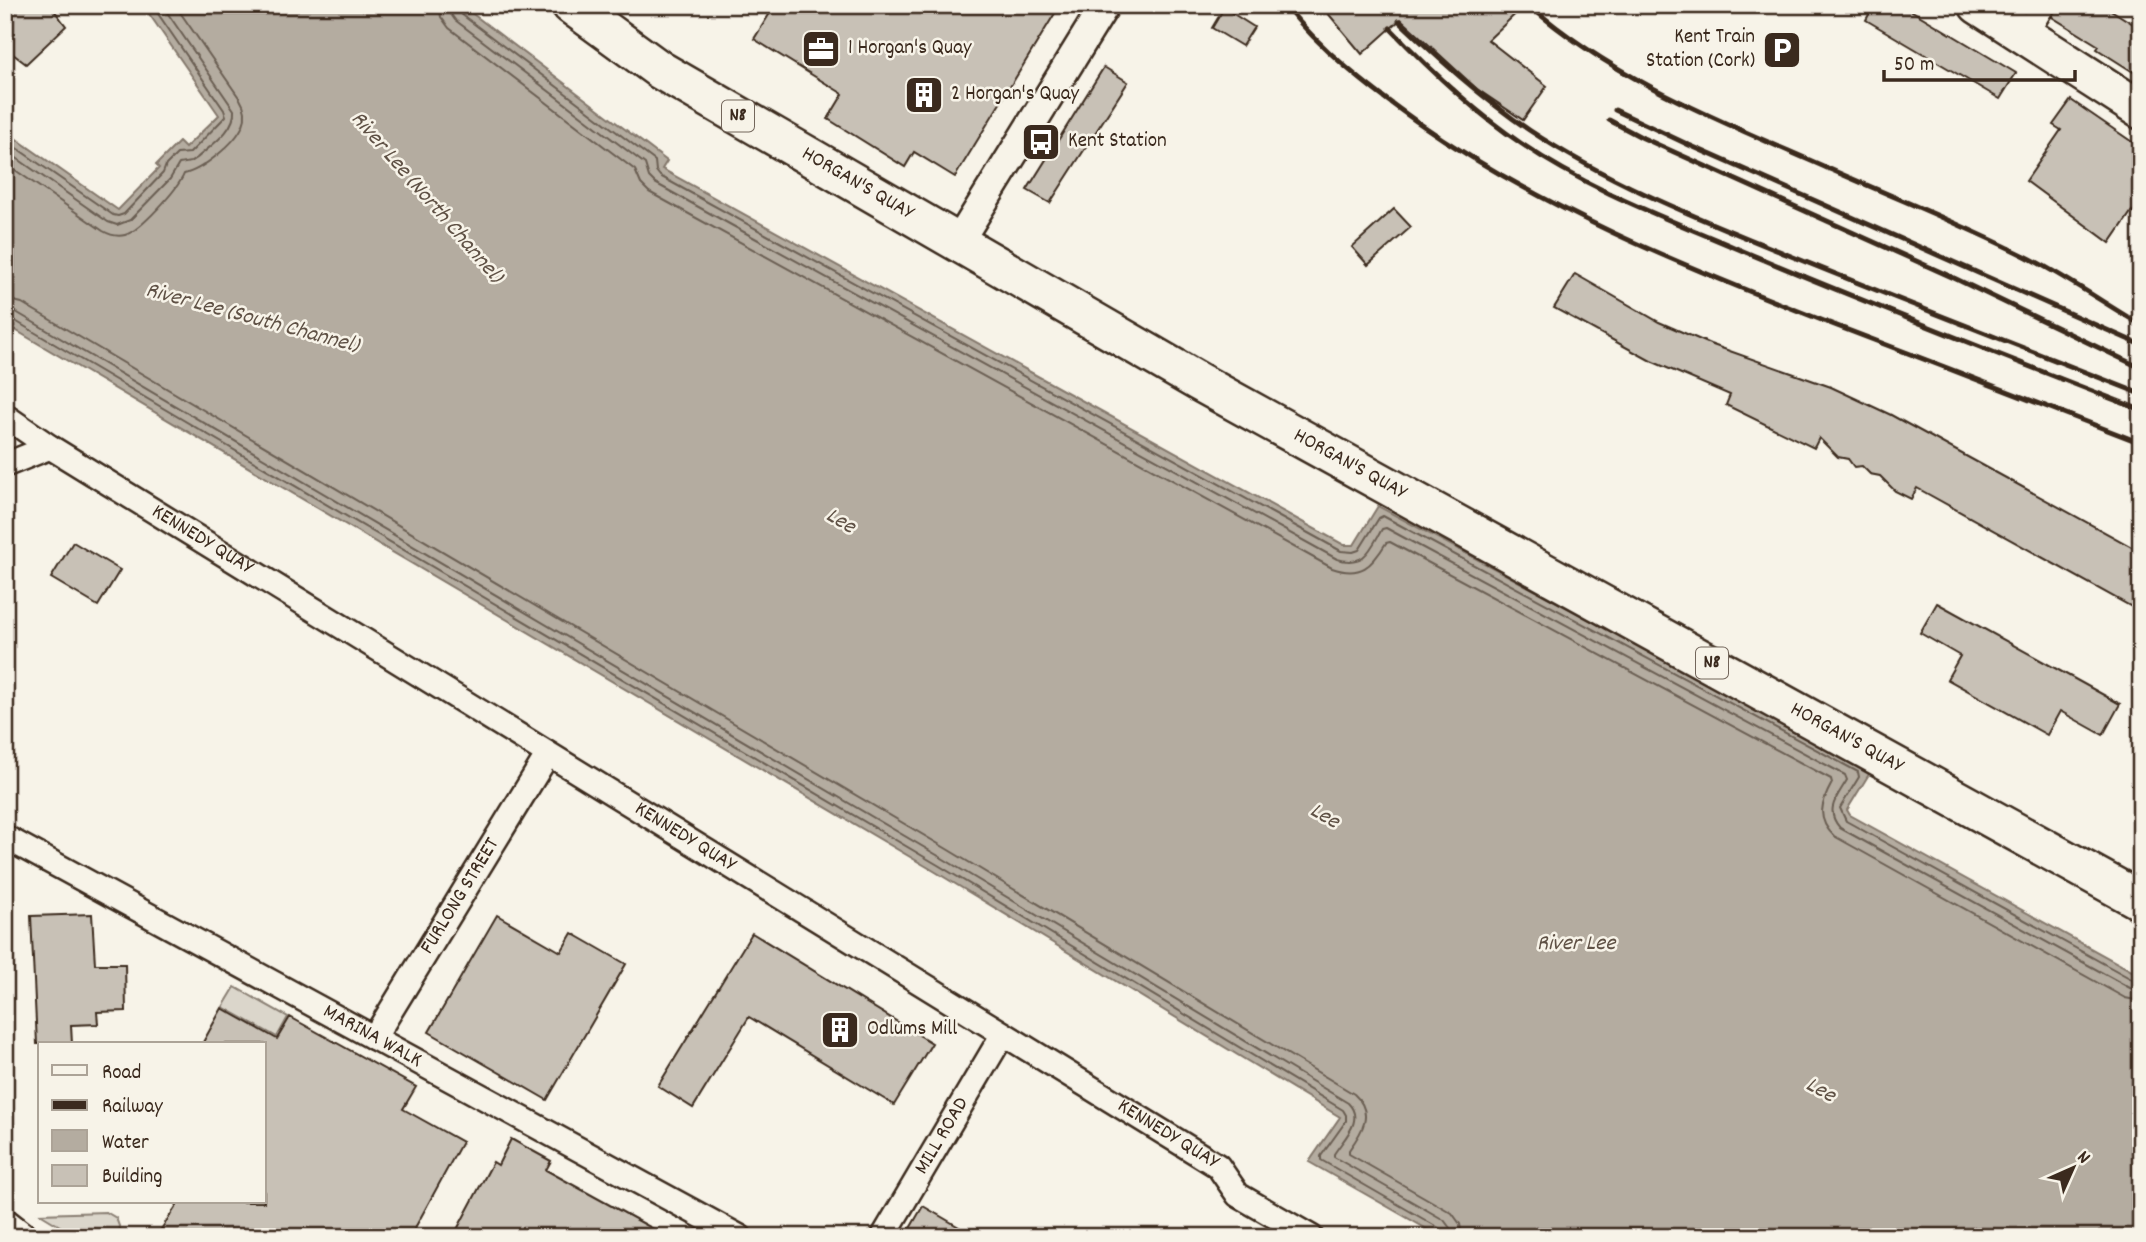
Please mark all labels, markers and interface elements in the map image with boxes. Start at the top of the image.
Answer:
place label: Kent Train Station (Cork) [1646,23,1755,77]
office icon: 1 Horgan's Quay [800,28,842,70]
parking icon: Kent Train Station (Cork) [1761,29,1803,71]
place label: 1 Horgan's Quay [848,34,972,64]
scale bar [1884,38,2074,82]
text: 50 m [1894,51,1934,81]
building icon: 2 Horgan's Quay [903,74,945,116]
place label: 2 Horgan's Quay [951,80,1080,110]
road number: N8 [722,100,754,132]
water label: River Lee (North Channel) [342,104,511,292]
bus stop icon: Kent Station [1020,121,1062,163]
place label: Kent Station [1068,127,1167,157]
street label: HORGAN'S QUAY [795,140,920,229]
water label: River Lee (South Channel) [142,275,363,364]
street label: HORGAN'S QUAY [1288,422,1413,509]
street label: KENNEDY QUAY [145,498,260,584]
water label: Lee [819,500,863,545]
road number: N8 [1696,648,1728,678]
street label: HORGAN'S QUAY [1784,695,1910,783]
street label: KENNEDY QUAY [628,795,742,881]
water label: Lee [1303,795,1347,840]
street label: FURLONG STREET [414,832,508,960]
water label: River Lee [1537,928,1617,961]
street label: MARINA WALK [317,998,427,1076]
building icon: Odlums Mill [819,1009,861,1051]
place label: Odlums Mill [867,1015,957,1045]
legend [38,1042,266,1204]
text: Road [102,1059,141,1089]
water label: Lee [1799,1069,1843,1114]
street label: MILL ROAD [908,1092,977,1181]
street label: KENNEDY QUAY [1111,1092,1225,1178]
text: Railway [102,1093,163,1123]
text: Water [102,1129,149,1159]
north arrow [2038,1134,2108,1204]
text: N [2070,1146,2095,1171]
text: Building [102,1163,162,1193]

